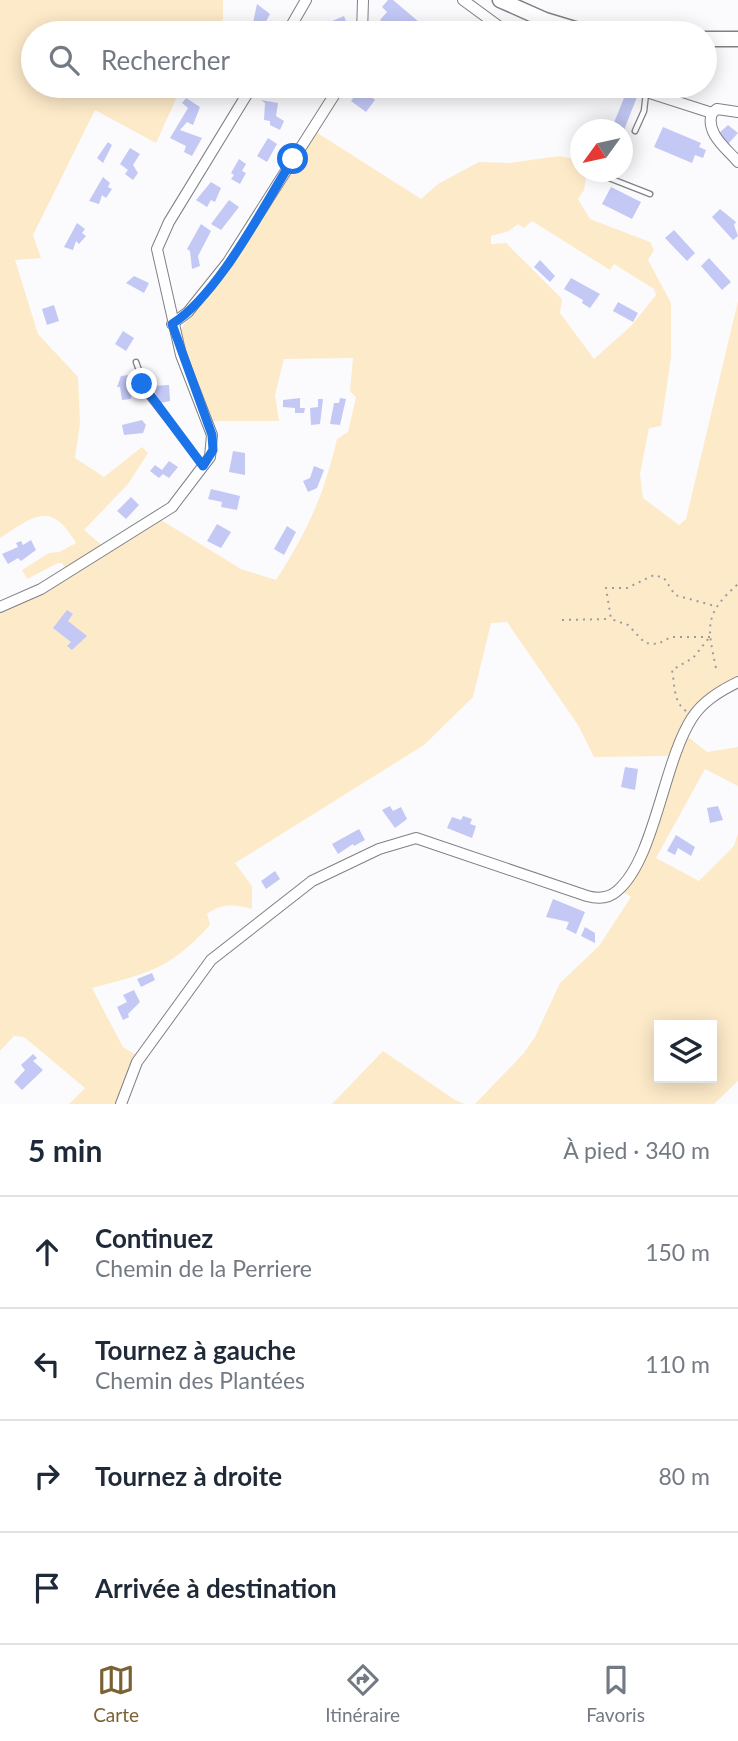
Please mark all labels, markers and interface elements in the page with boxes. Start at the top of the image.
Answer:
search box [21,21,717,98]
icon: search [45,41,83,79]
text: Rechercher [101,44,230,76]
north arrow [570,119,633,182]
route start [277,143,308,174]
route end [126,368,157,399]
map controls [654,1020,717,1083]
button: layers [654,1020,717,1083]
text: 5 min [28,1132,102,1168]
text: À pied · 340 m [563,1136,710,1164]
text: Continuez [95,1222,213,1254]
icon: ahead [28,1233,66,1271]
text: 150 m [645,1238,710,1266]
text: Chemin de la Perriere [95,1254,312,1282]
text: Tournez à gauche [95,1334,296,1366]
icon: left [28,1345,66,1383]
text: 110 m [645,1350,710,1378]
text: Chemin des Plantées [95,1366,305,1394]
icon: right [28,1457,66,1495]
text: Tournez à droite [95,1460,282,1492]
text: 80 m [659,1462,710,1490]
icon: arrive [28,1569,66,1607]
text: Arrivée à destination [95,1572,337,1604]
tab: Carte [93,1661,139,1726]
tab: Itinéraire [325,1661,400,1726]
tab: Favoris [586,1661,645,1726]

